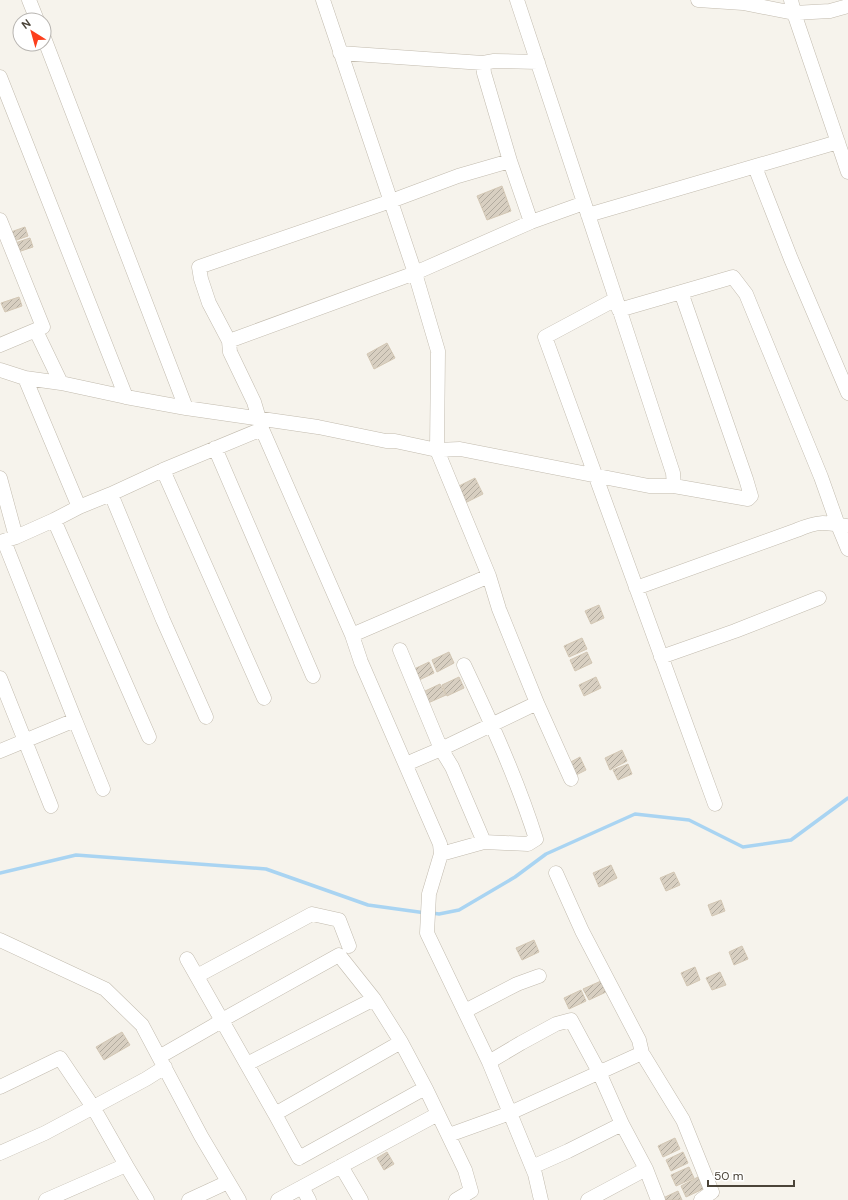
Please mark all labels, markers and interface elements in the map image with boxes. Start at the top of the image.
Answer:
north arrow [12,12,52,52]
text: N [19,16,33,32]
scale bar [708,1162,794,1188]
text: 50 m [714,1168,743,1184]

